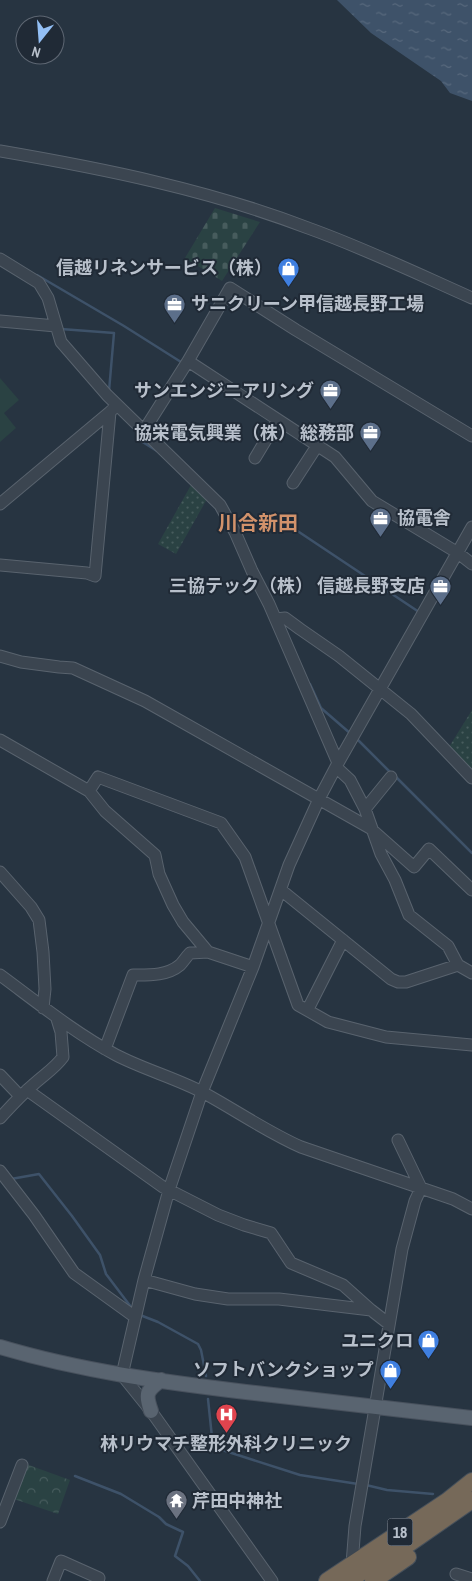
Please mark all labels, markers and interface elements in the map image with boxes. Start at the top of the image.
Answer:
north arrow [15,15,65,65]
text: N [30,43,43,62]
place label: 信越リネンサービス（株） [56,255,272,280]
shop icon: 信越リネンサービス（株） [276,256,300,287]
place label: サニクリーン甲信越長野工場 [191,291,424,316]
office icon: サニクリーン甲信越長野工場 [163,292,187,323]
place label: サンエンジニアリング [134,378,314,403]
office icon: サンエンジニアリング [318,379,342,410]
place label: 協栄電気興業（株） 総務部 [134,420,354,445]
office icon: 協栄電気興業（株） 総務部 [358,421,382,452]
place label: 協電舎 [397,505,451,530]
office icon: 協電舎 [369,506,393,537]
district label: 川合新田 [218,509,298,536]
place label: 三協テック（株） 信越長野支店 [169,573,425,598]
office icon: 三協テック（株） 信越長野支店 [429,574,453,605]
place label: ユニクロ [341,1328,413,1353]
shop icon: ユニクロ [417,1329,441,1360]
place label: ソフトバンクショップ [193,1357,374,1382]
shop icon: ソフトバンクショップ [378,1358,402,1389]
hospital icon: 林リウマチ整形外科クリニック [214,1402,238,1433]
place label: 林リウマチ整形外科クリニック [100,1431,352,1456]
place label: 芹田中神社 [192,1488,282,1513]
temple icon: 芹田中神社 [164,1489,188,1520]
road number: 18 [388,1518,412,1545]

